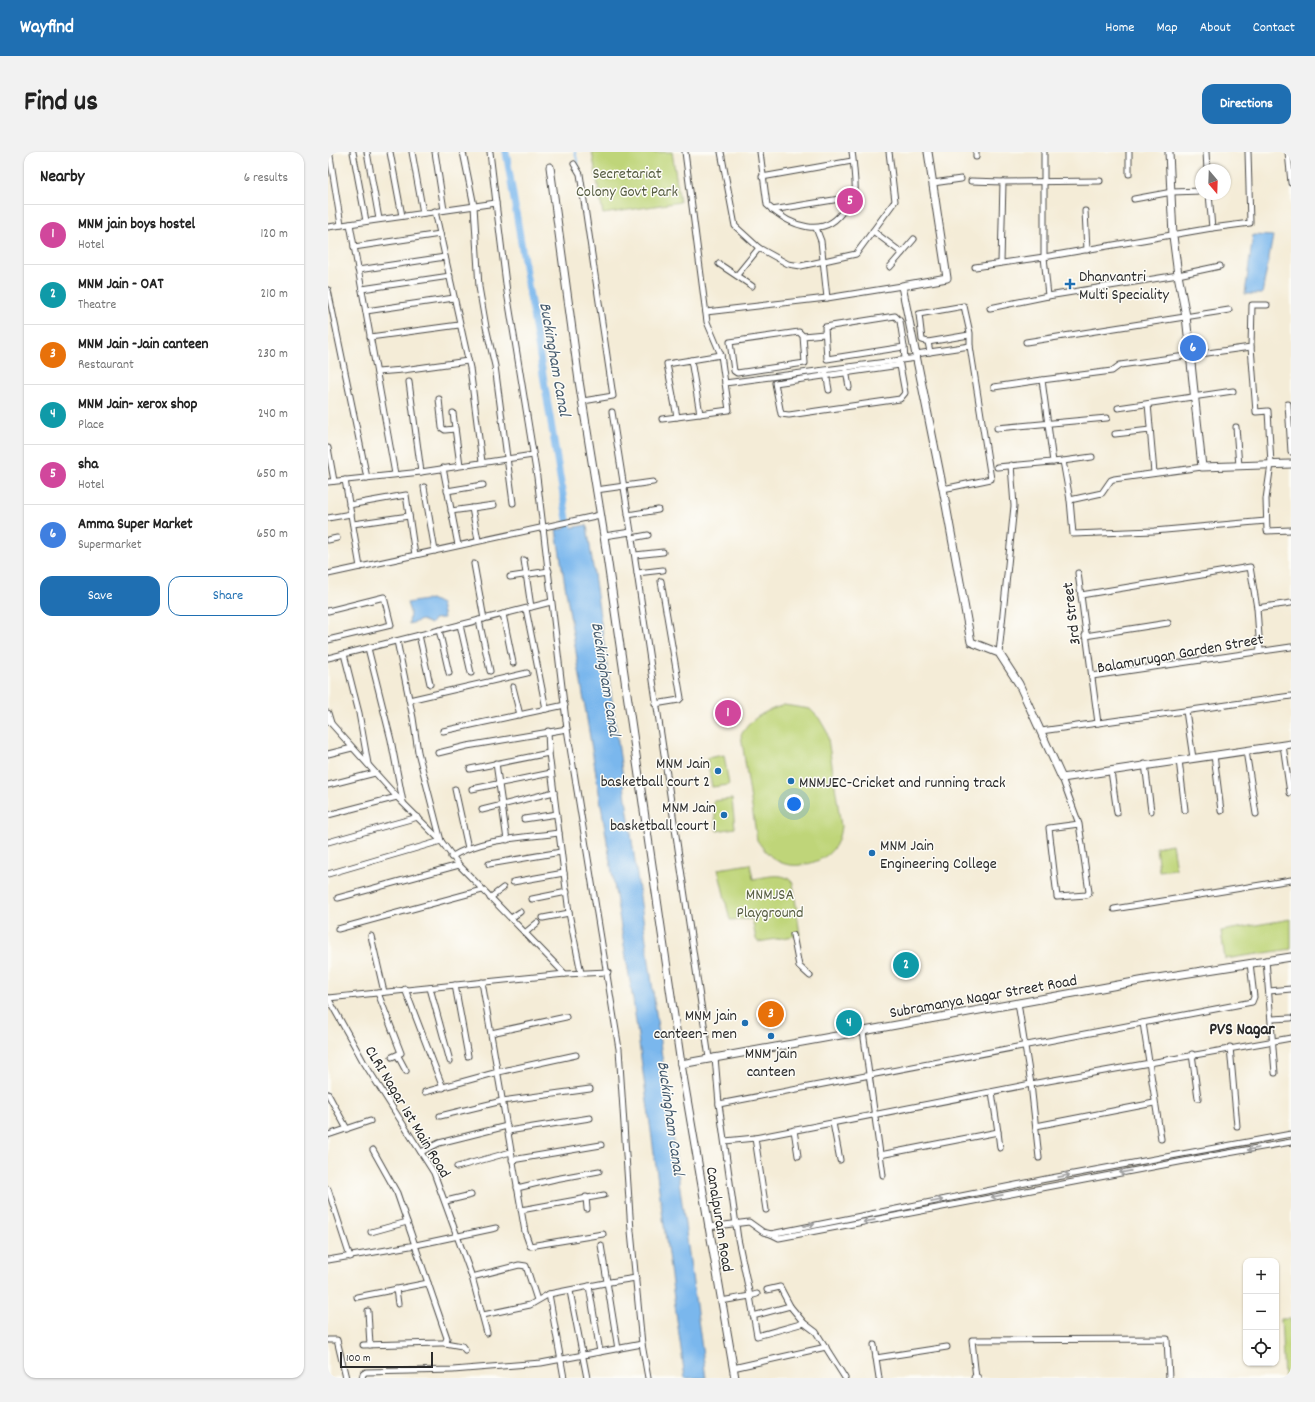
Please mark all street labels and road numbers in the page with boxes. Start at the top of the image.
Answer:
street label: 3rd Street [1057,581,1088,646]
street label: Balamurugan Garden Street [1095,628,1266,680]
street label: Subramanya Nagar Street Road [888,970,1079,1025]
street label: CLRI Nagar 1st Main Road [358,1042,456,1183]
street label: Canalpuram Road [699,1165,738,1274]

